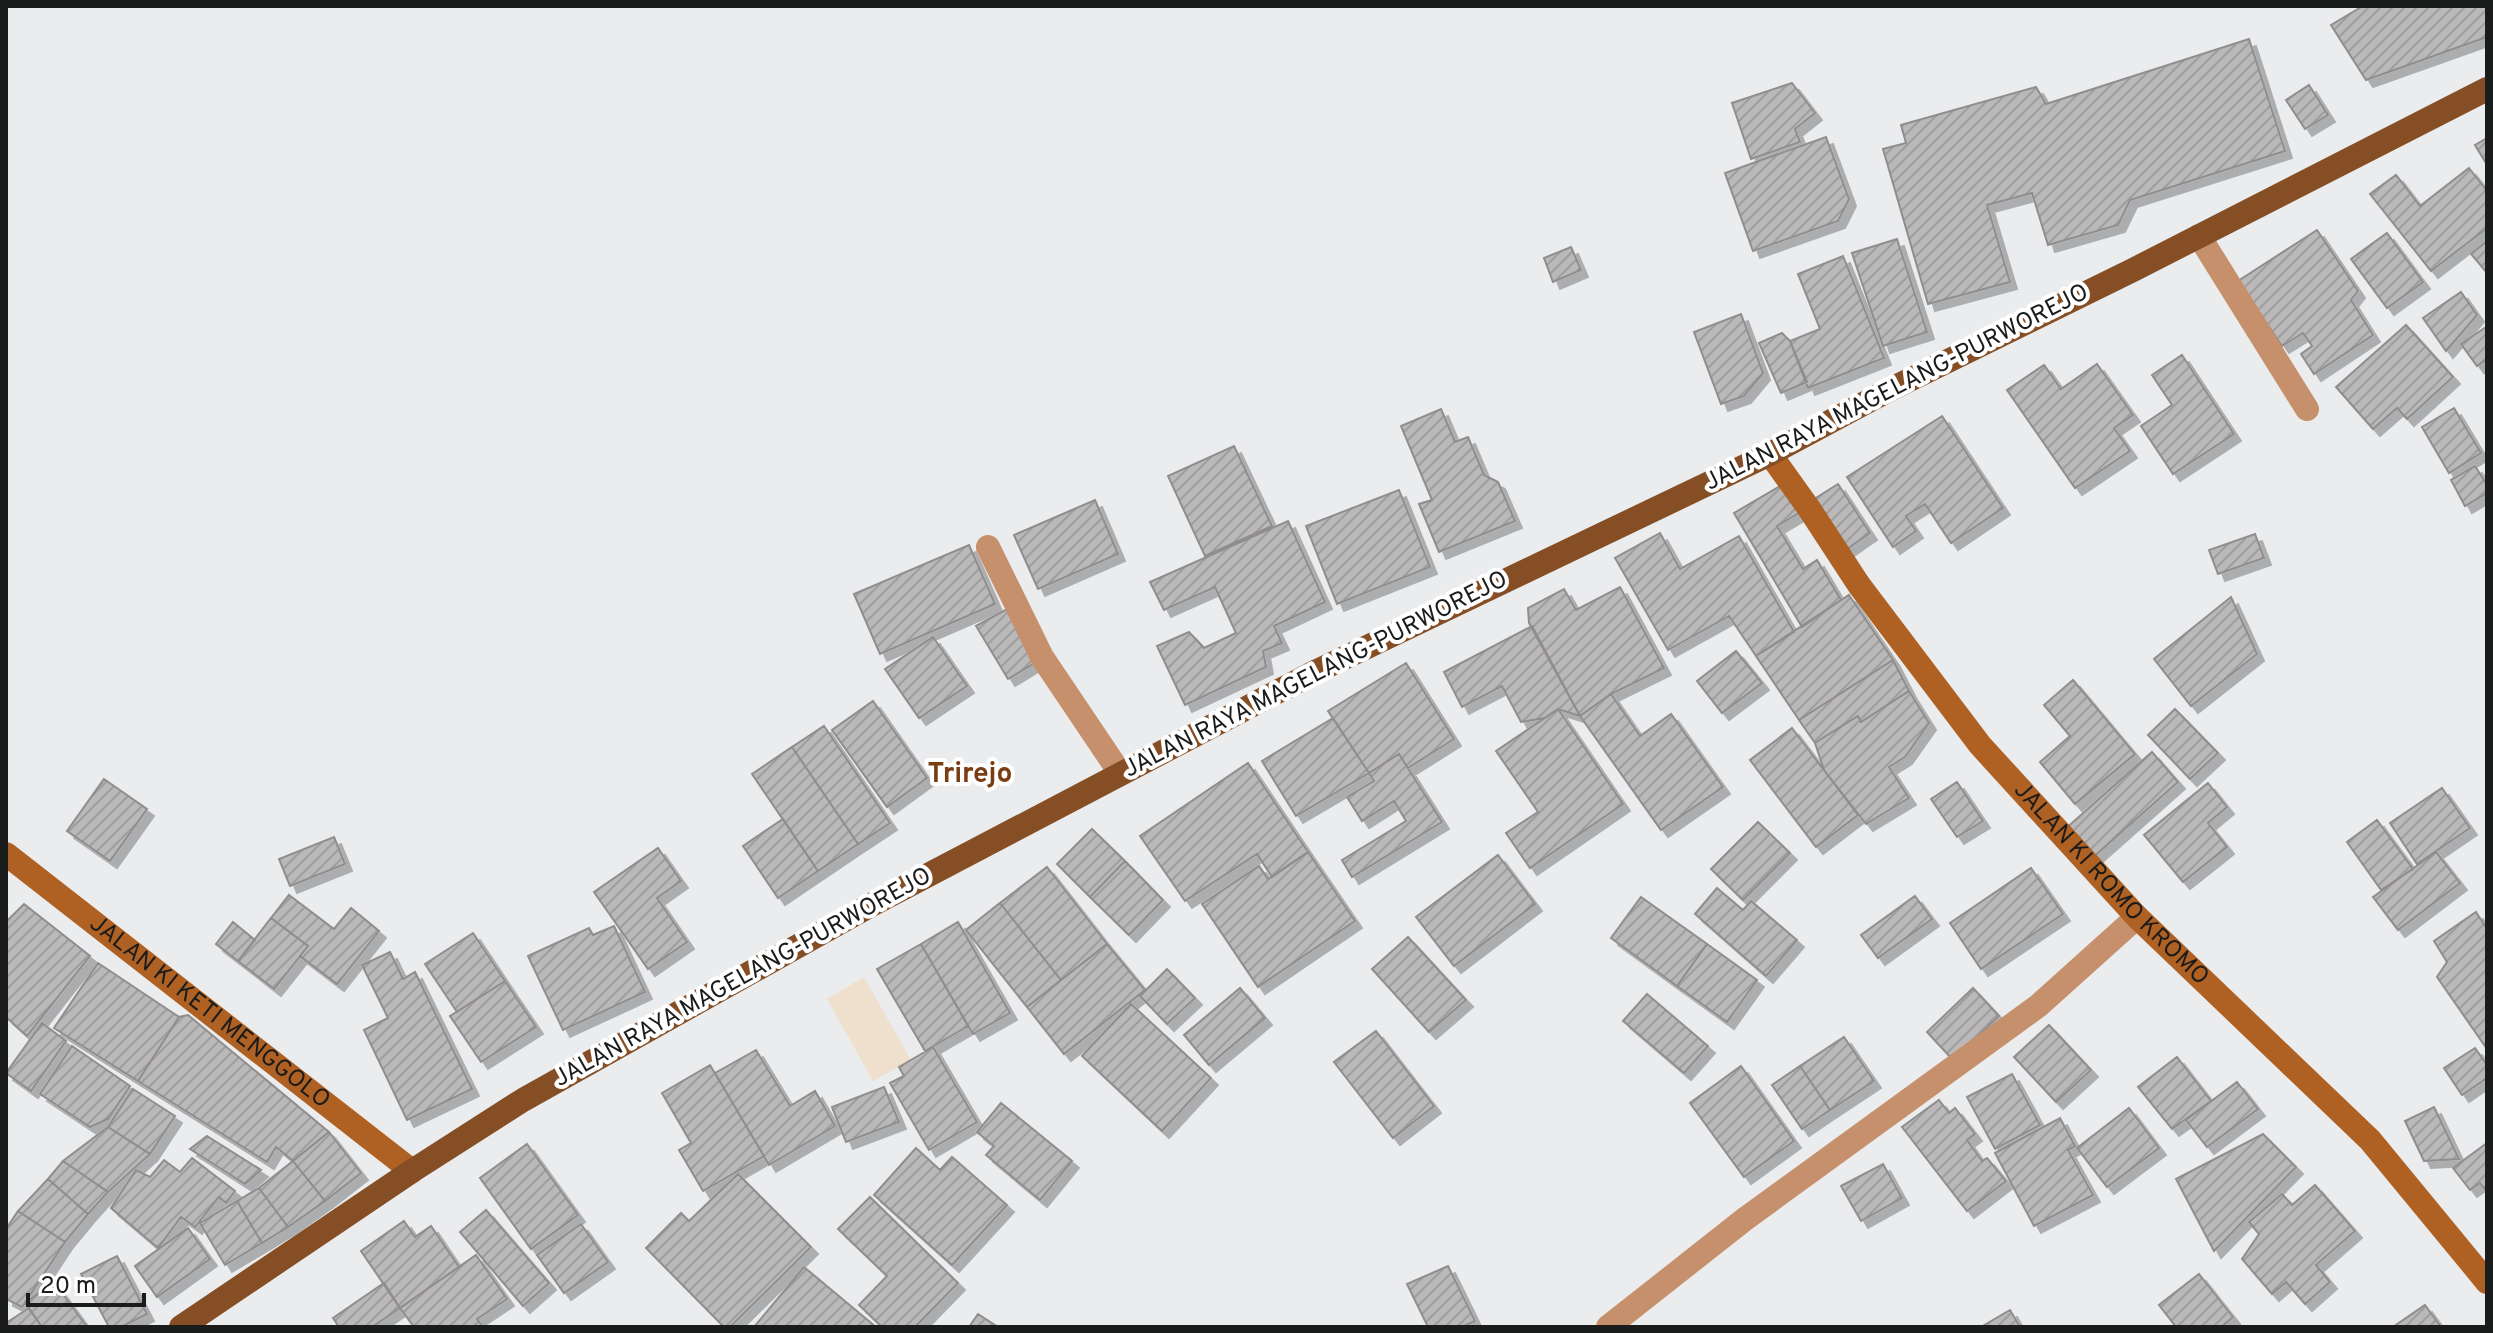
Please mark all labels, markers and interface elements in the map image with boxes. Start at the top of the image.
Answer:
street label: JALAN RAYA MAGELANG-PURWOREJO [1700,278,2094,498]
street label: JALAN RAYA MAGELANG-PURWOREJO [1119,565,1513,785]
district label: Trirejo [928,757,1012,793]
street label: JALAN KI ROMO KROMO [2007,776,2215,992]
street label: JALAN RAYA MAGELANG-PURWOREJO [549,861,937,1095]
street label: JALAN KI KETI MENGGOLO [83,910,336,1116]
scale bar [28,1257,144,1307]
text: 20 m [40,1272,96,1302]

